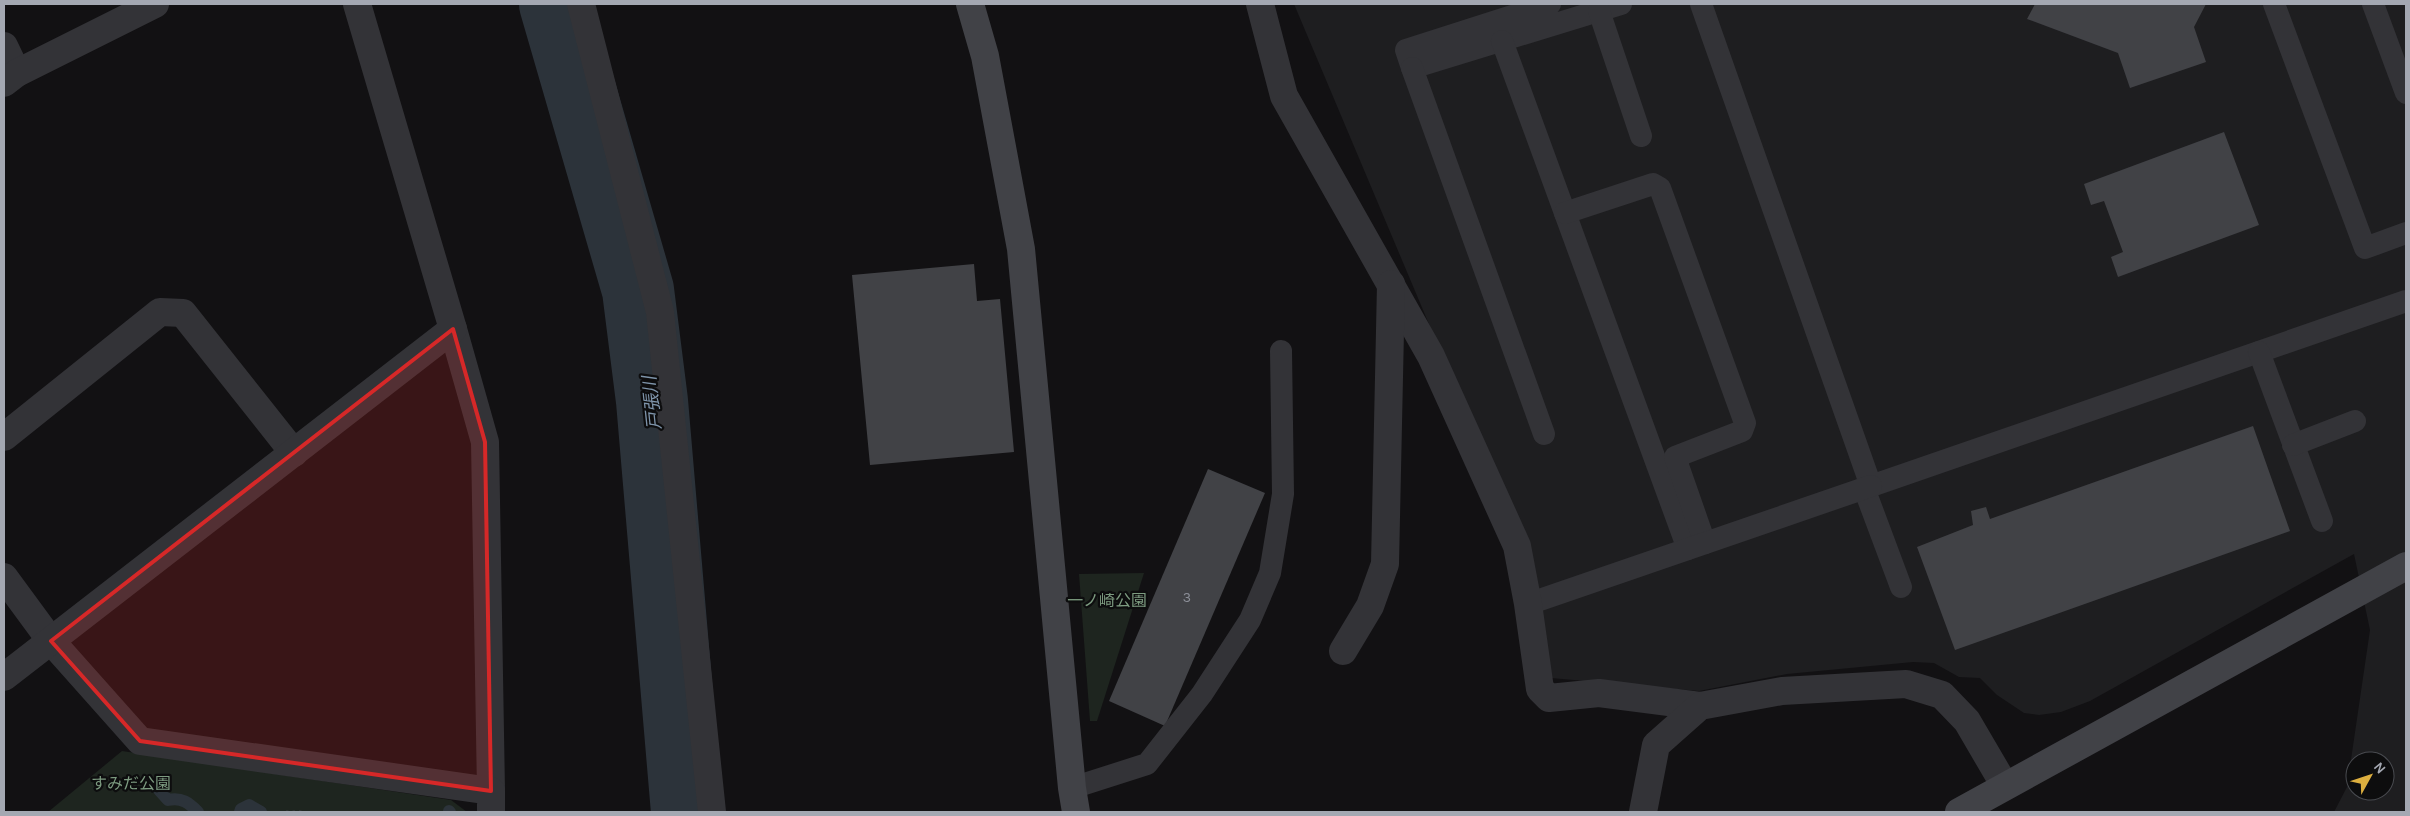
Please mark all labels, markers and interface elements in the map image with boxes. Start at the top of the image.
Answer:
water label: 戸張川 [638,373,666,431]
house number: 3 [1183,589,1191,606]
park label: 一ノ崎公園 [1067,591,1147,610]
north arrow [2345,751,2395,801]
text: N [2370,759,2389,777]
park label: すみだ公園 [91,774,171,793]

